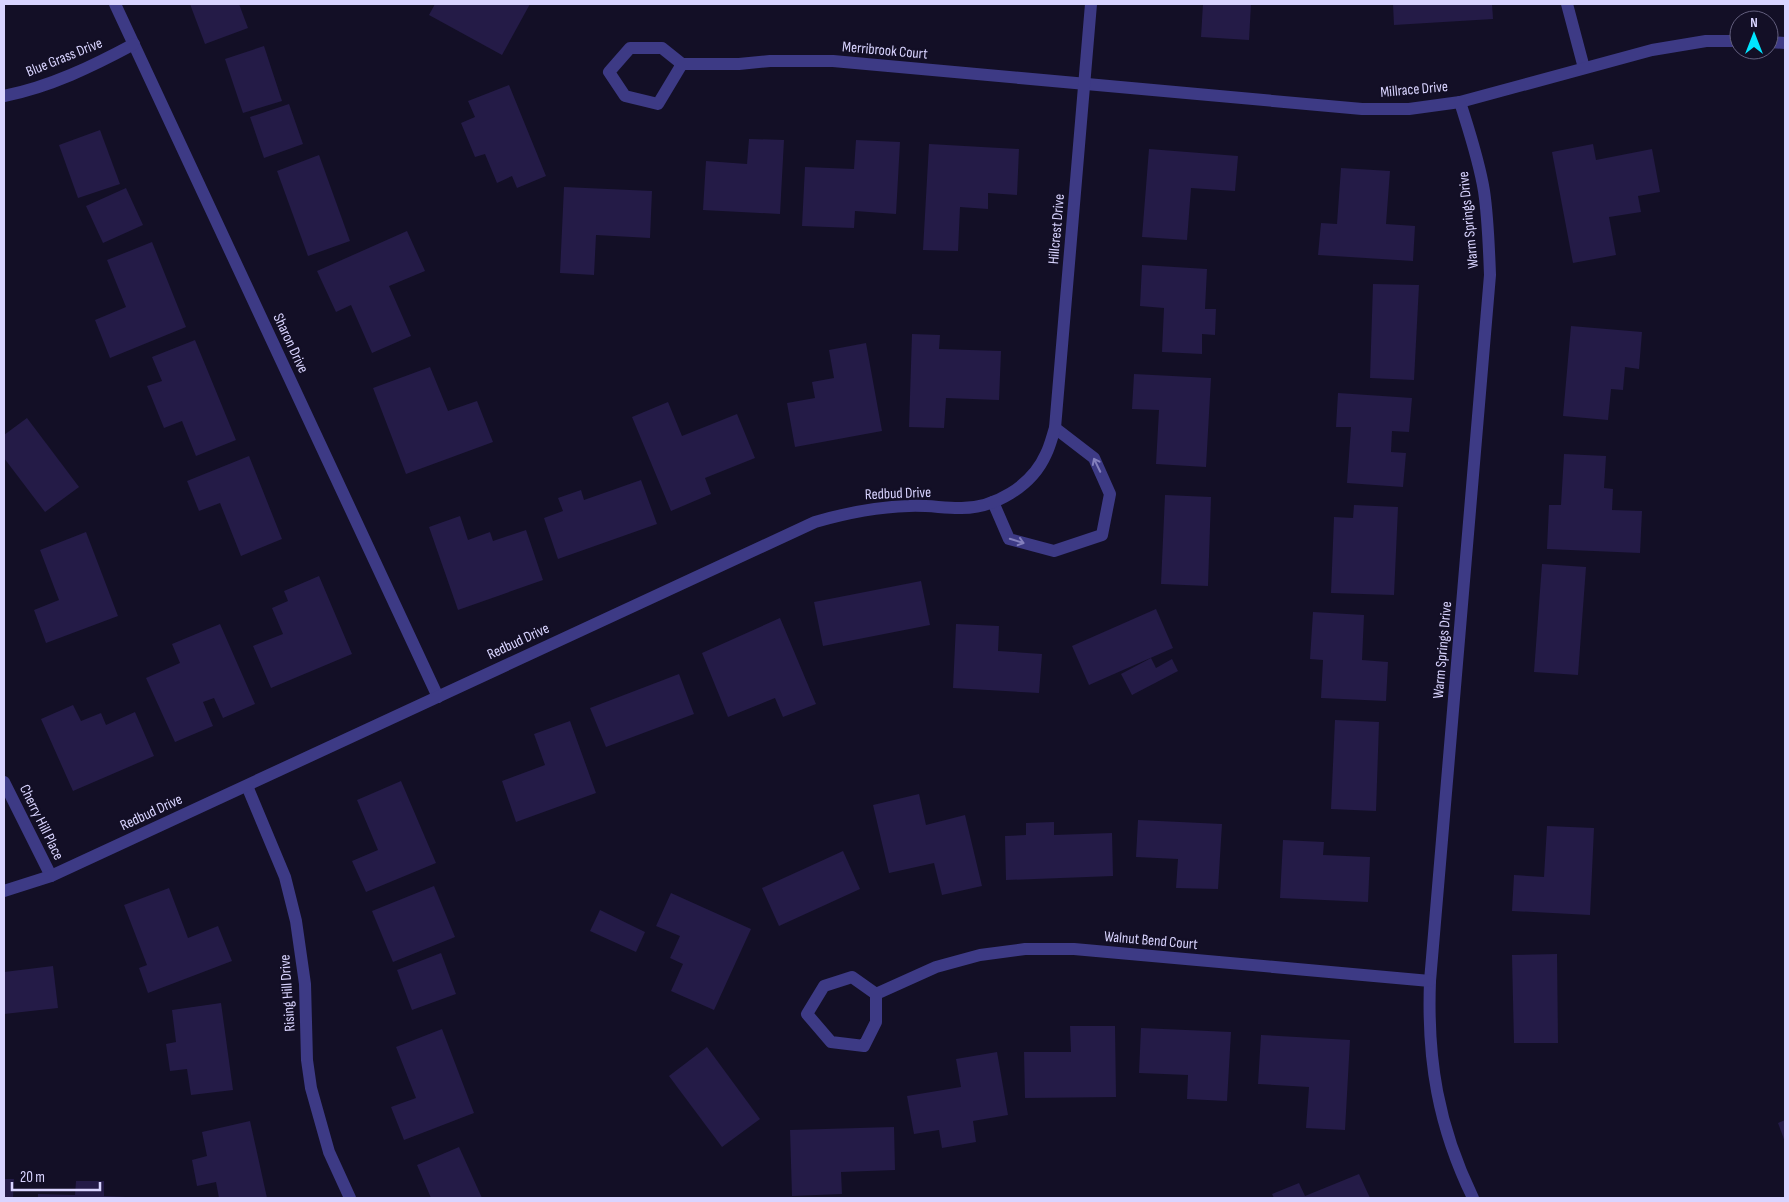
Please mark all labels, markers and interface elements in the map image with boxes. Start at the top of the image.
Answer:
north arrow [1729,10,1779,60]
text: N [1750,14,1758,31]
street label: Blue Grass Drive [23,34,105,81]
street label: Merribrook Court [841,37,929,64]
street label: Millrace Drive [1380,77,1449,102]
street label: Warm Springs Drive [1454,170,1483,269]
street label: Hillcrest Drive [1044,193,1069,265]
street label: Sharon Drive [268,310,313,376]
one-way arrow [1092,458,1101,473]
street label: Redbud Drive [865,483,932,504]
one-way arrow [1009,536,1025,546]
street label: Warm Springs Drive [1429,601,1456,699]
street label: Redbud Drive [484,619,552,664]
street label: Cherry Hill Place [15,781,68,863]
street label: Redbud Drive [117,790,185,835]
street label: Walnut Bend Court [1103,927,1199,954]
street label: Rising Hill Drive [275,954,300,1032]
scale bar [12,1160,100,1192]
text: 20 m [20,1168,45,1187]

